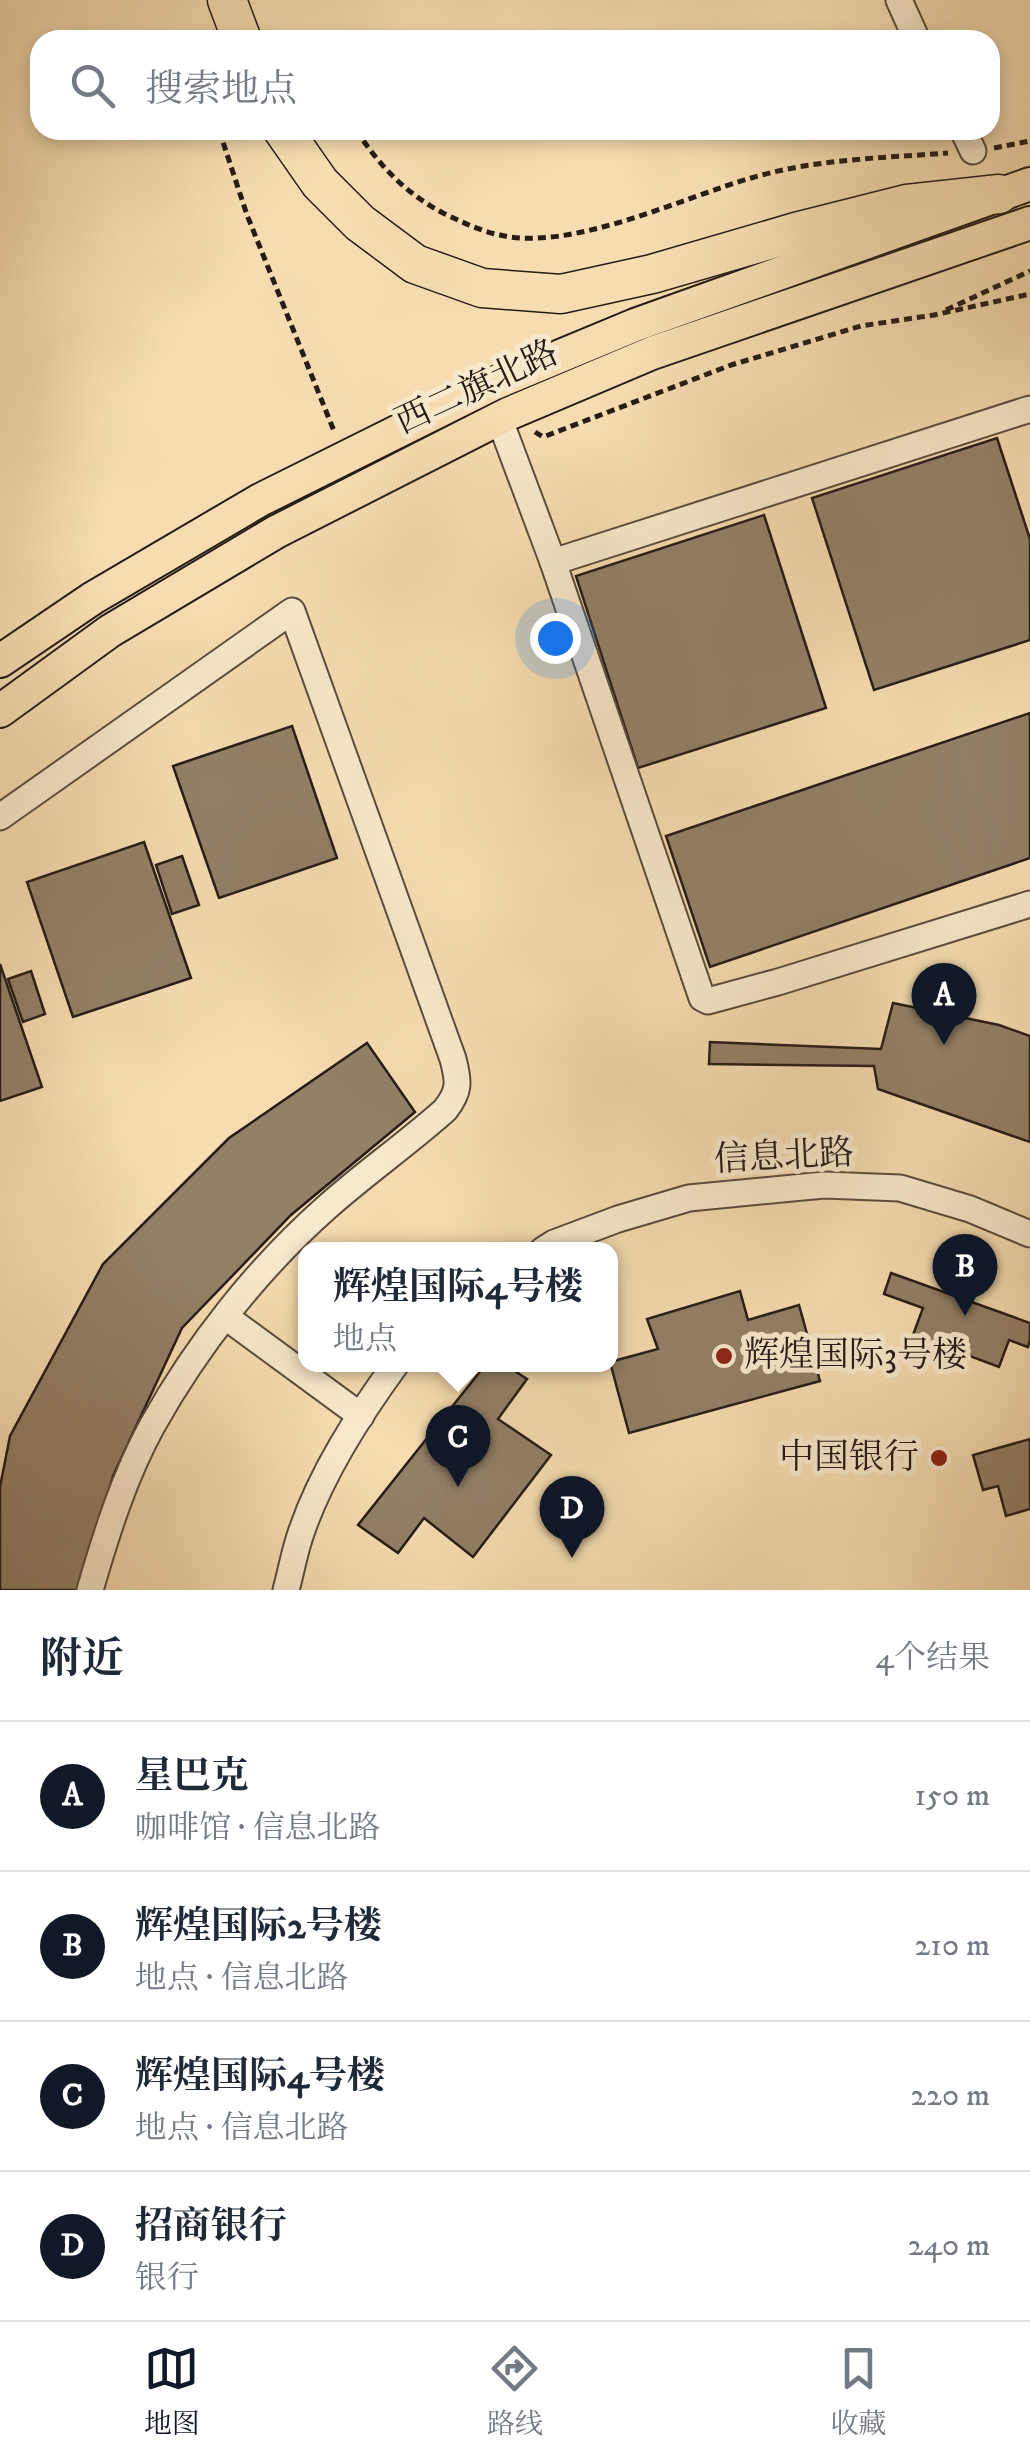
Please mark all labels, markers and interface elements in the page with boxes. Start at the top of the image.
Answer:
search box [30,30,1000,140]
icon: search [65,58,120,113]
text: 搜索地点 [145,66,297,114]
street label: 西二旗北路 [388,331,566,445]
your location [530,613,581,664]
pin: A [912,962,976,1045]
street label: 信息北路 [713,1131,855,1183]
pin: B [932,1234,998,1316]
popup [298,1242,618,1372]
text: 辉煌国际4号楼 [333,1264,583,1312]
text: 地点 [333,1320,397,1360]
place label: 辉煌国际3号楼 [744,1334,967,1378]
marker: 辉煌国际3号楼 [713,1345,735,1367]
pin: C [426,1404,490,1487]
place label: 中国银行 [779,1436,919,1480]
marker: 中国银行 [928,1447,950,1469]
pin: D [540,1476,604,1558]
text: 附近 [40,1634,124,1686]
text: 4个结果 [876,1639,990,1679]
text: 星巴克 [135,1753,249,1801]
text: A [62,1776,83,1816]
text: 150 m [914,1776,990,1816]
text: 咖啡馆 · 信息北路 [135,1809,380,1849]
text: 辉煌国际2号楼 [135,1903,382,1951]
text: B [62,1926,83,1966]
text: 210 m [915,1926,990,1966]
text: 地点 · 信息北路 [135,1959,348,1999]
text: 辉煌国际4号楼 [135,2053,385,2101]
text: C [62,2076,83,2116]
text: 220 m [910,2076,990,2116]
text: 地点 · 信息北路 [135,2109,348,2149]
text: 招商银行 [135,2203,287,2251]
text: D [61,2226,84,2266]
text: 240 m [908,2226,990,2266]
text: 银行 [135,2259,199,2299]
tab: 地图 [144,2341,200,2442]
tab: 路线 [487,2341,543,2442]
tab: 收藏 [830,2341,886,2442]

